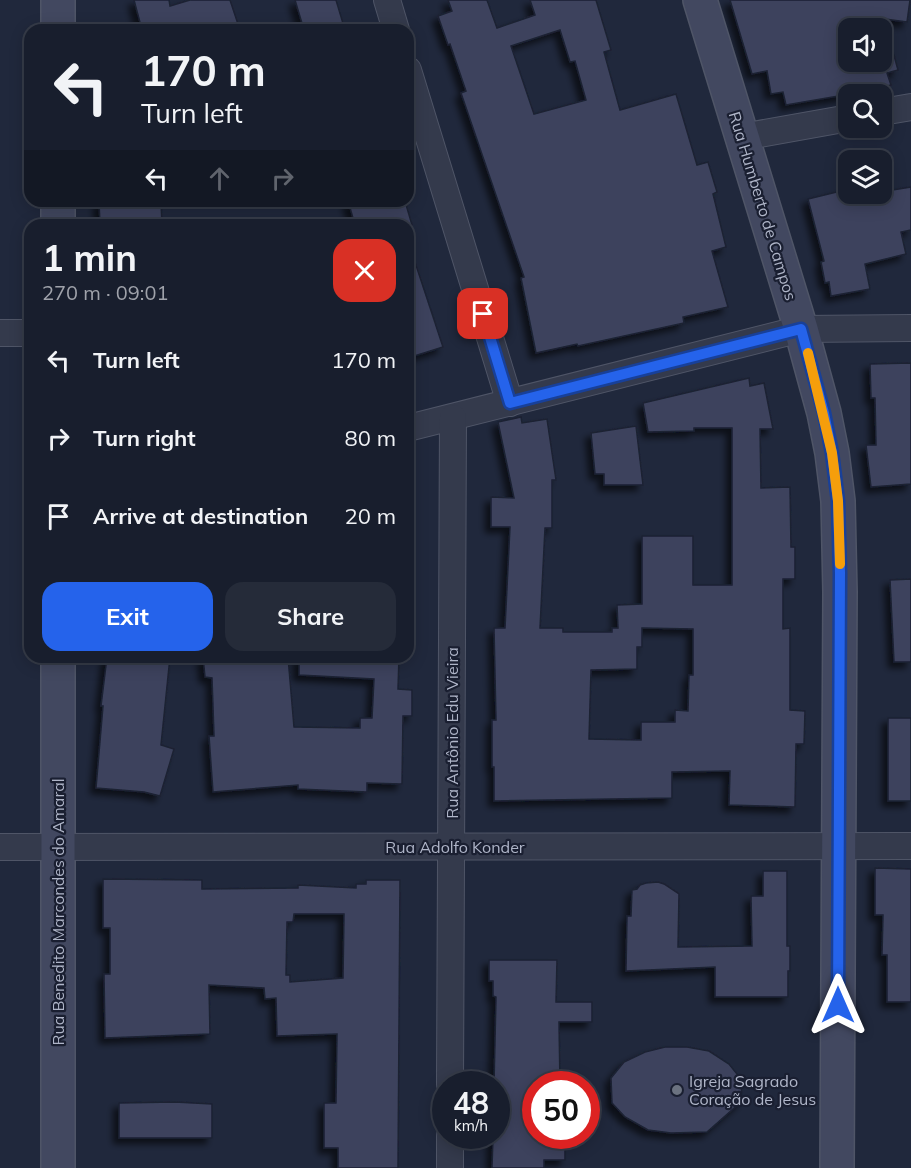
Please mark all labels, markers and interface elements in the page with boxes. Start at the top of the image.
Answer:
map controls [838,18,892,204]
button: sound [838,18,892,72]
text: 170 m [141,44,266,97]
icon: left [42,48,120,126]
button: search [838,84,892,138]
text: Turn left [141,96,243,130]
street label: Rua Humberto de Campos [725,109,801,303]
button: layers [838,150,892,204]
icon: left [140,162,173,195]
icon: ahead [203,162,236,195]
icon: right [266,162,299,195]
text: 1 min [42,235,137,280]
button: close [333,239,396,302]
text: 270 m · 09:01 [42,280,168,305]
pin [457,288,508,339]
icon: arrive [466,297,499,330]
icon: left [42,344,75,377]
text: Turn left [93,346,180,374]
text: 170 m [331,346,396,374]
icon: right [42,422,75,455]
text: Turn right [93,424,196,452]
text: 80 m [345,424,396,452]
icon: arrive [42,500,75,533]
text: Arrive at destination [93,502,308,530]
text: 20 m [345,502,396,530]
button: Exit [42,582,213,651]
button: Share [225,582,396,651]
street label: Rua Antônio Edu Vieira [442,647,462,819]
street label: Rua Benedito Marcondes do Amaral [48,778,68,1046]
street label: Rua Adolfo Konder [385,837,525,857]
position arrow [806,973,870,1037]
speed limit sign: 50 [522,1071,600,1149]
place label: Igreja Sagrado Coração de Jesus [689,1071,816,1109]
marker: Igreja Sagrado Coração de Jesus [670,1083,684,1097]
text: 48 [453,1084,489,1122]
text: km/h [454,1116,488,1135]

